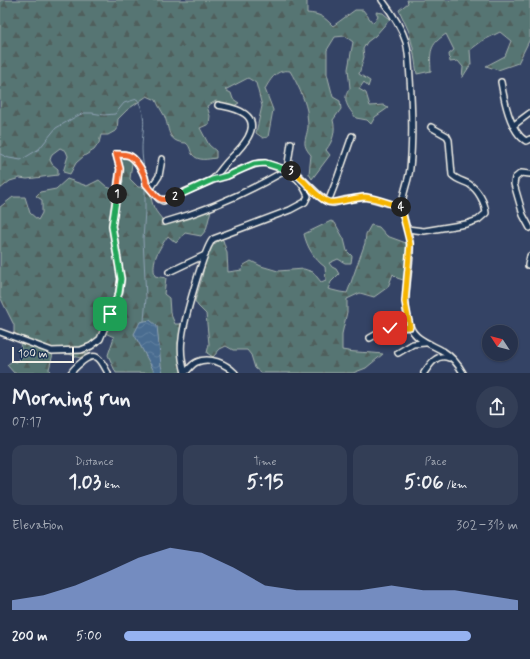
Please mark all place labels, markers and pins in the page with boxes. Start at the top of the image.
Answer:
pin: 3 [281,161,301,181]
pin: 1 [107,184,127,204]
pin: 2 [165,187,185,207]
pin: 4 [391,197,411,217]
pin [93,297,127,331]
pin [373,311,407,345]

